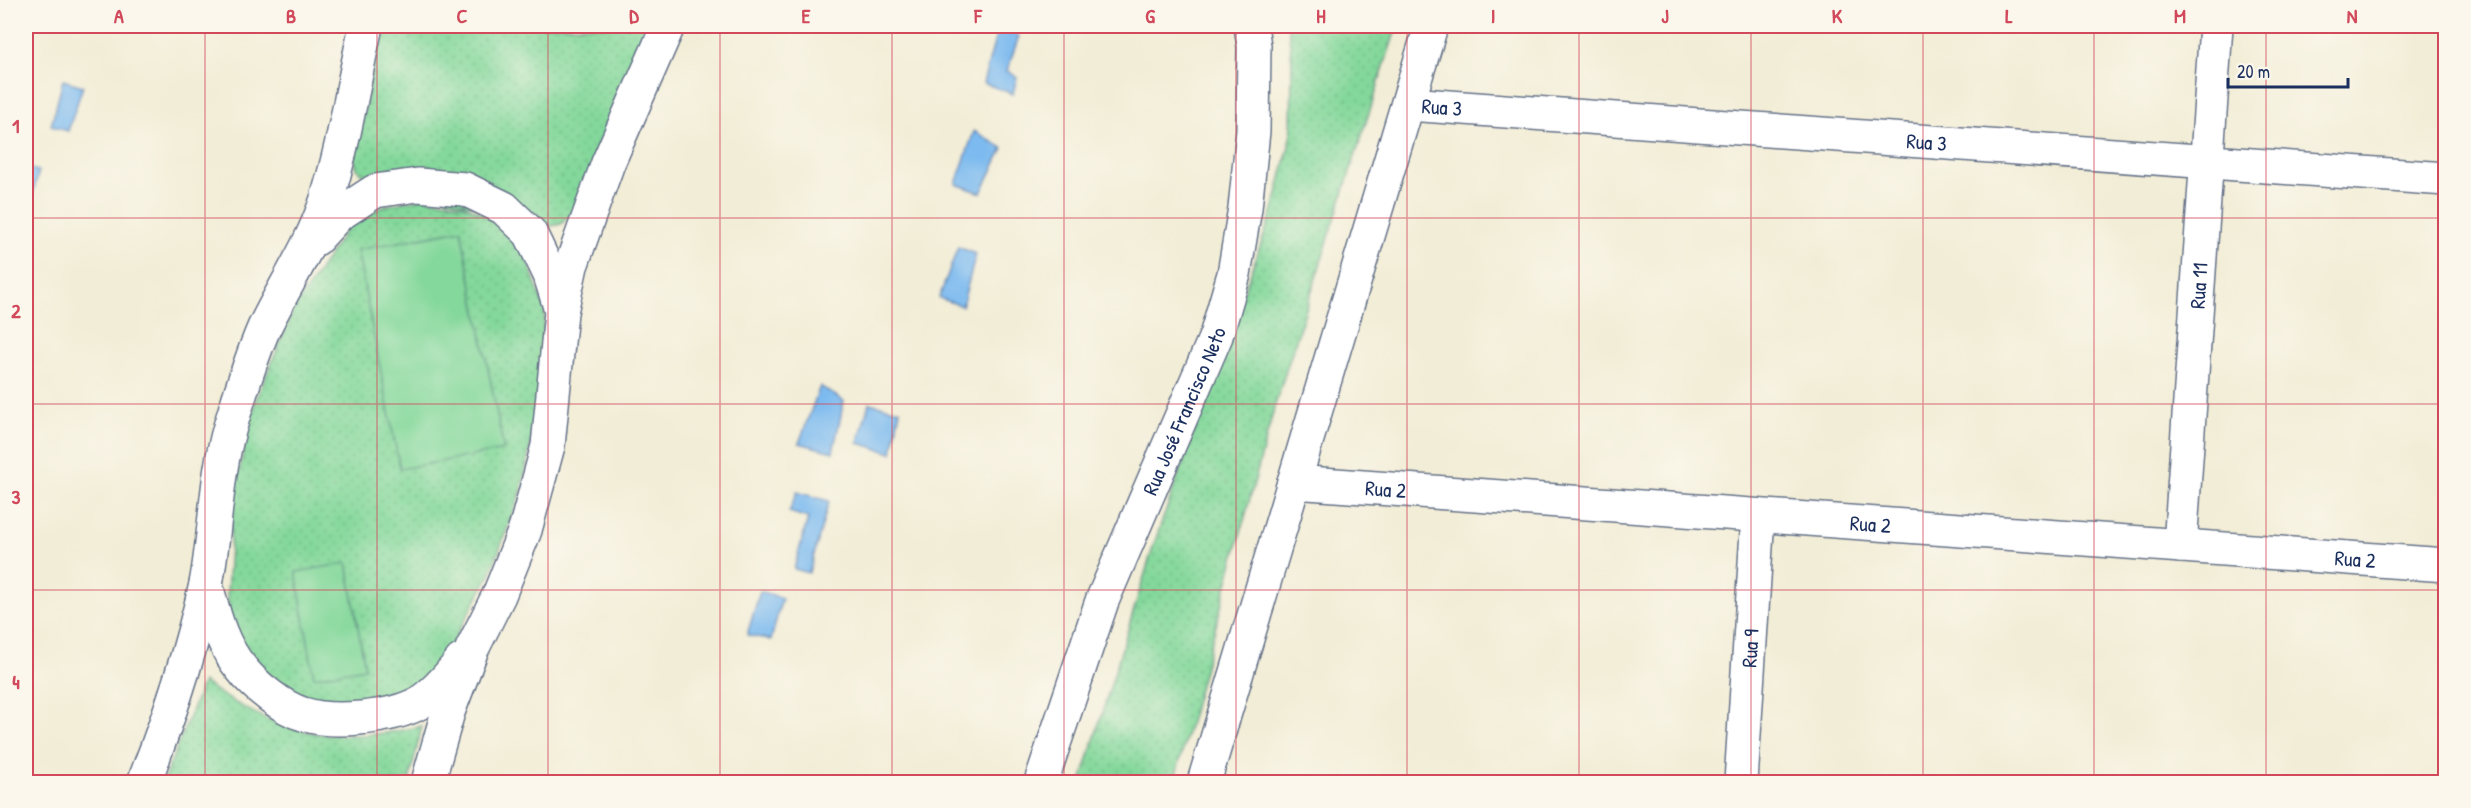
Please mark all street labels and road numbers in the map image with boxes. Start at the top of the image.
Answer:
street label: Rua 3 [1421,91,1463,122]
street label: Rua 3 [1905,126,1948,157]
street label: Rua 11 [2182,262,2214,310]
street label: Rua José Francisco Neto [1135,324,1232,499]
street label: Rua 2 [1364,473,1407,505]
street label: Rua 2 [1849,508,1892,539]
street label: Rua 2 [2334,543,2377,574]
street label: Rua 9 [1734,628,1765,669]

